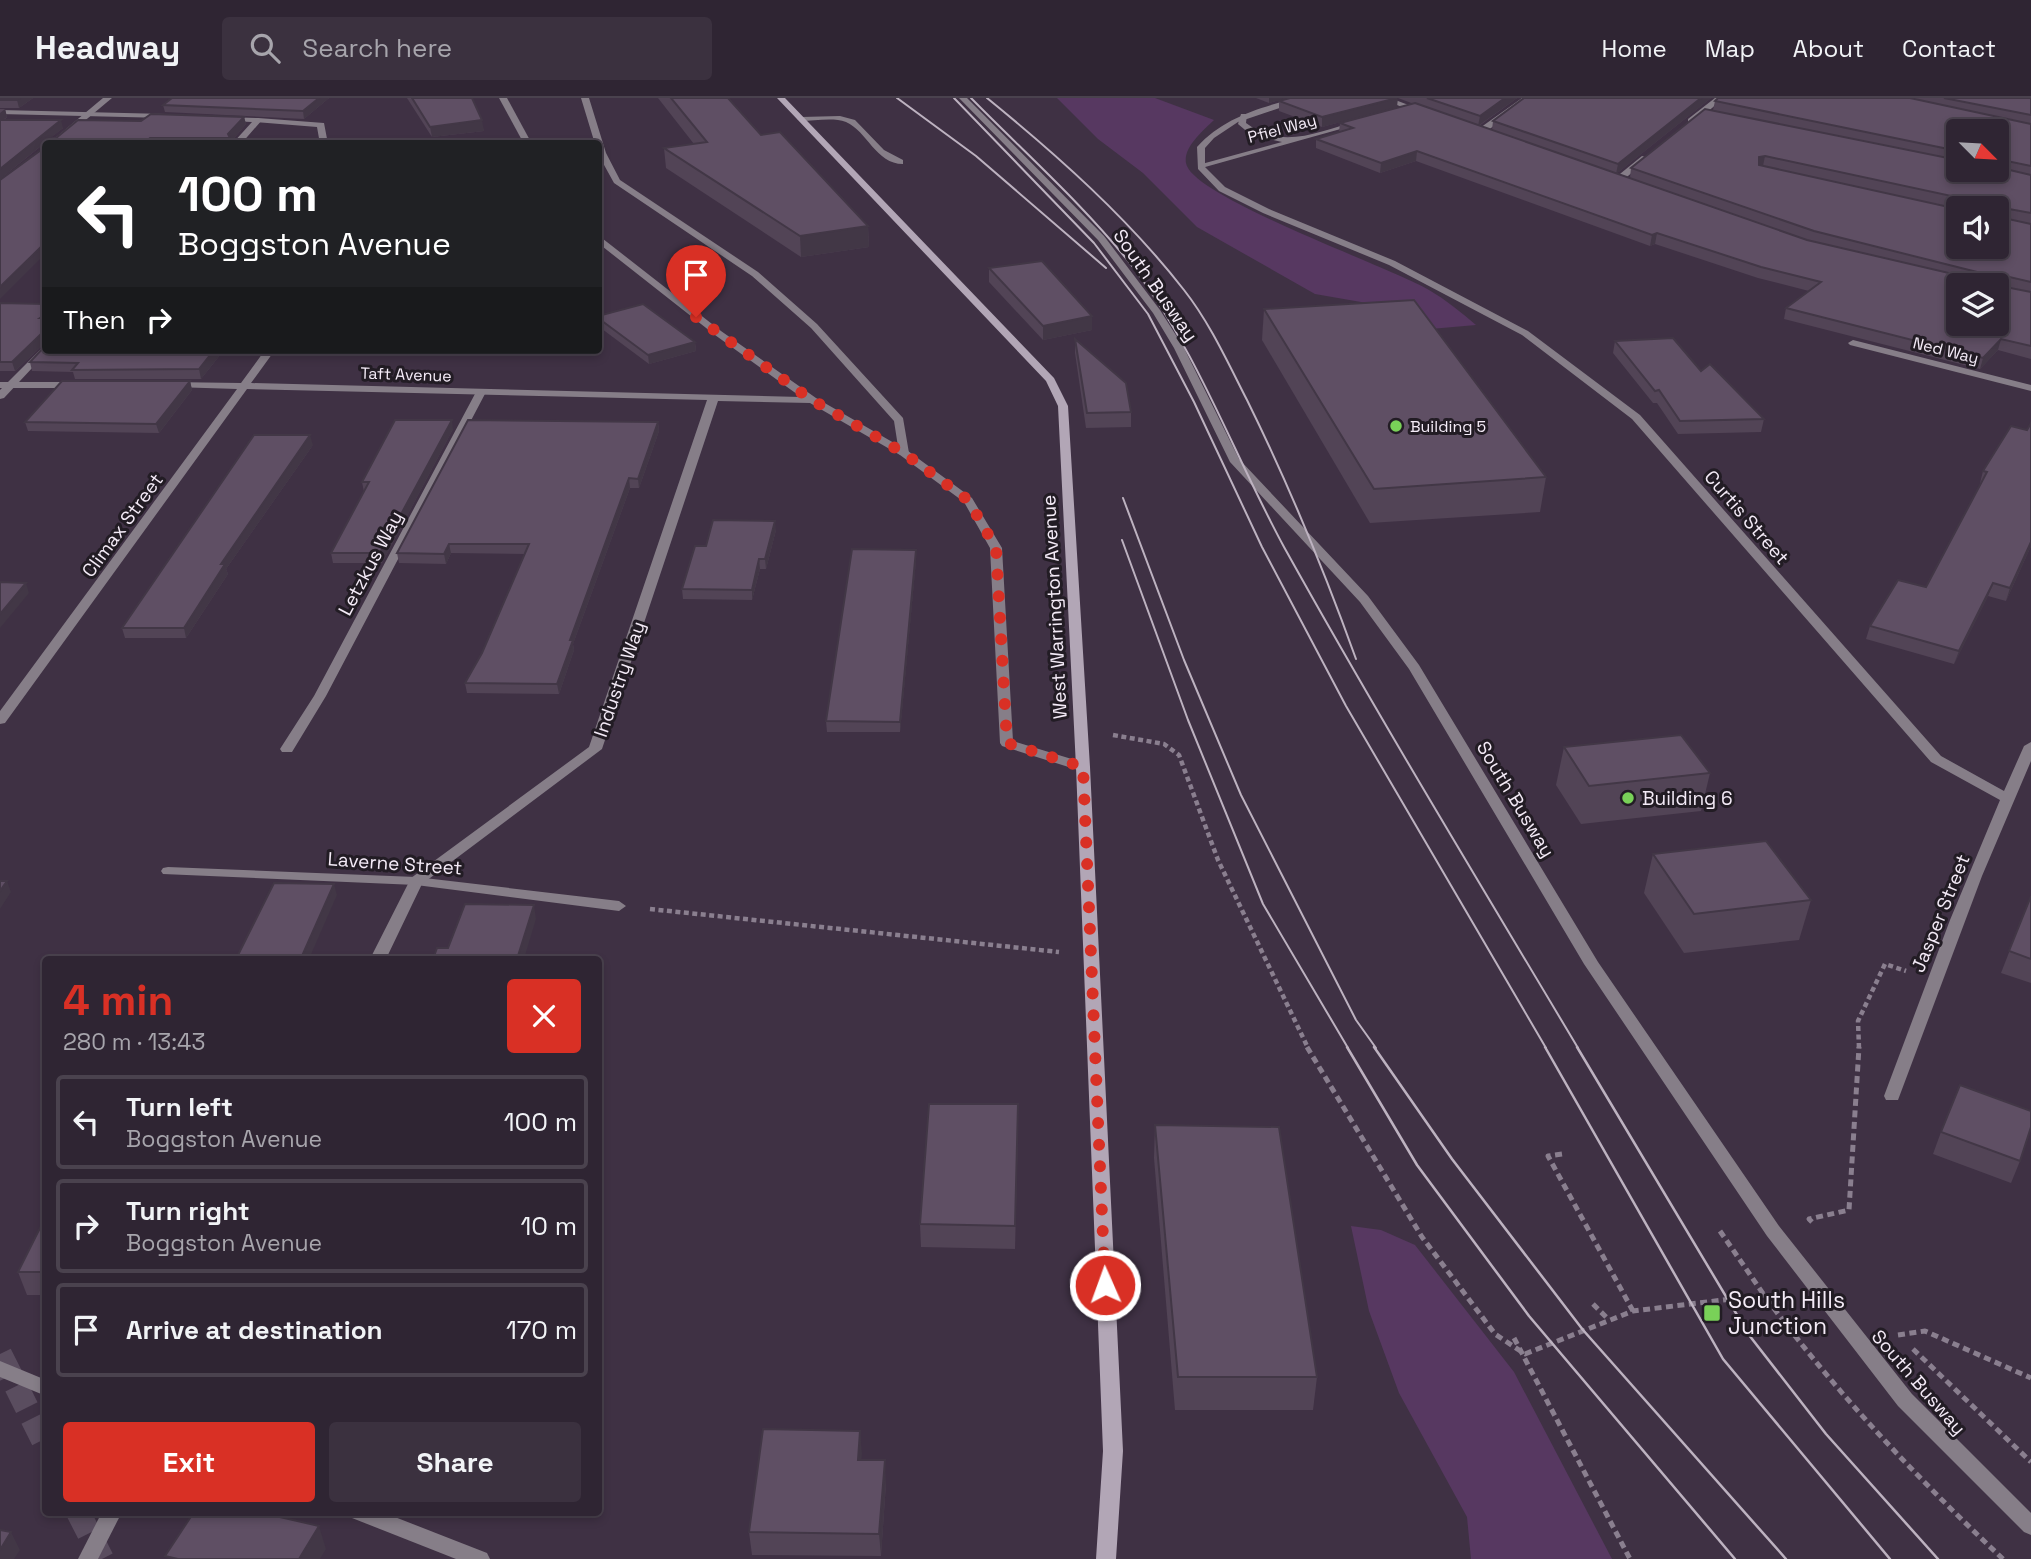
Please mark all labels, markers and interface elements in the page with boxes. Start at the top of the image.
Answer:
search box [222,17,712,80]
text: Headway [35,27,180,69]
icon: search [246,29,284,67]
text: Search here [302,31,452,65]
text: Home [1601,33,1667,64]
text: Map [1705,33,1755,64]
text: About [1793,33,1864,64]
text: Contact [1902,33,1996,64]
street label: Pfiel Way [1245,109,1319,148]
north arrow [1946,119,2009,182]
map controls [1946,119,2009,336]
text: 100 m [178,163,318,225]
icon: left [63,168,154,259]
button: sound [1946,196,2009,259]
text: Boggston Avenue [178,224,451,264]
street label: South Busway [1108,224,1204,346]
pin [666,245,726,317]
icon: arrive [677,256,715,294]
button: layers [1946,273,2009,336]
icon: right [140,301,178,339]
text: Then [63,303,126,337]
street label: Ned Way [1911,332,1981,369]
street label: Taft Avenue [360,362,452,387]
place label: Building 5 [1410,416,1486,437]
marker: Building 5 [1388,418,1404,434]
street label: Curtis Street [1699,465,1795,570]
street label: Climax Street [76,468,169,582]
street label: West Warrington Avenue [1036,494,1073,720]
street label: Letzkus Way [332,507,409,620]
street label: Industry Way [588,618,651,740]
street label: South Busway [1471,736,1560,862]
place label: Building 6 [1642,786,1733,811]
marker: Building 6 [1620,790,1636,806]
street label: Laverne Street [327,846,463,881]
street label: Jasper Street [1905,850,1976,976]
text: 4 min [63,974,173,1027]
button: close [507,979,581,1053]
text: 280 m · 13:43 [63,1027,205,1057]
text: Turn left [126,1090,233,1124]
icon: left [67,1103,105,1141]
text: 100 m [504,1105,577,1139]
text: Boggston Avenue [126,1124,322,1154]
text: Turn right [126,1194,250,1228]
icon: right [67,1207,105,1245]
text: 10 m [520,1209,577,1243]
text: Boggston Avenue [126,1228,322,1258]
position arrow [1068,1248,1142,1322]
place label: South Hills Junction [1728,1285,1845,1341]
marker: South Hills Junction [1702,1303,1722,1323]
icon: arrive [67,1311,105,1349]
text: Arrive at destination [126,1313,383,1347]
text: 170 m [506,1313,577,1347]
street label: South Busway [1866,1324,1971,1440]
button: Exit [63,1422,315,1502]
button: Share [329,1422,581,1502]

